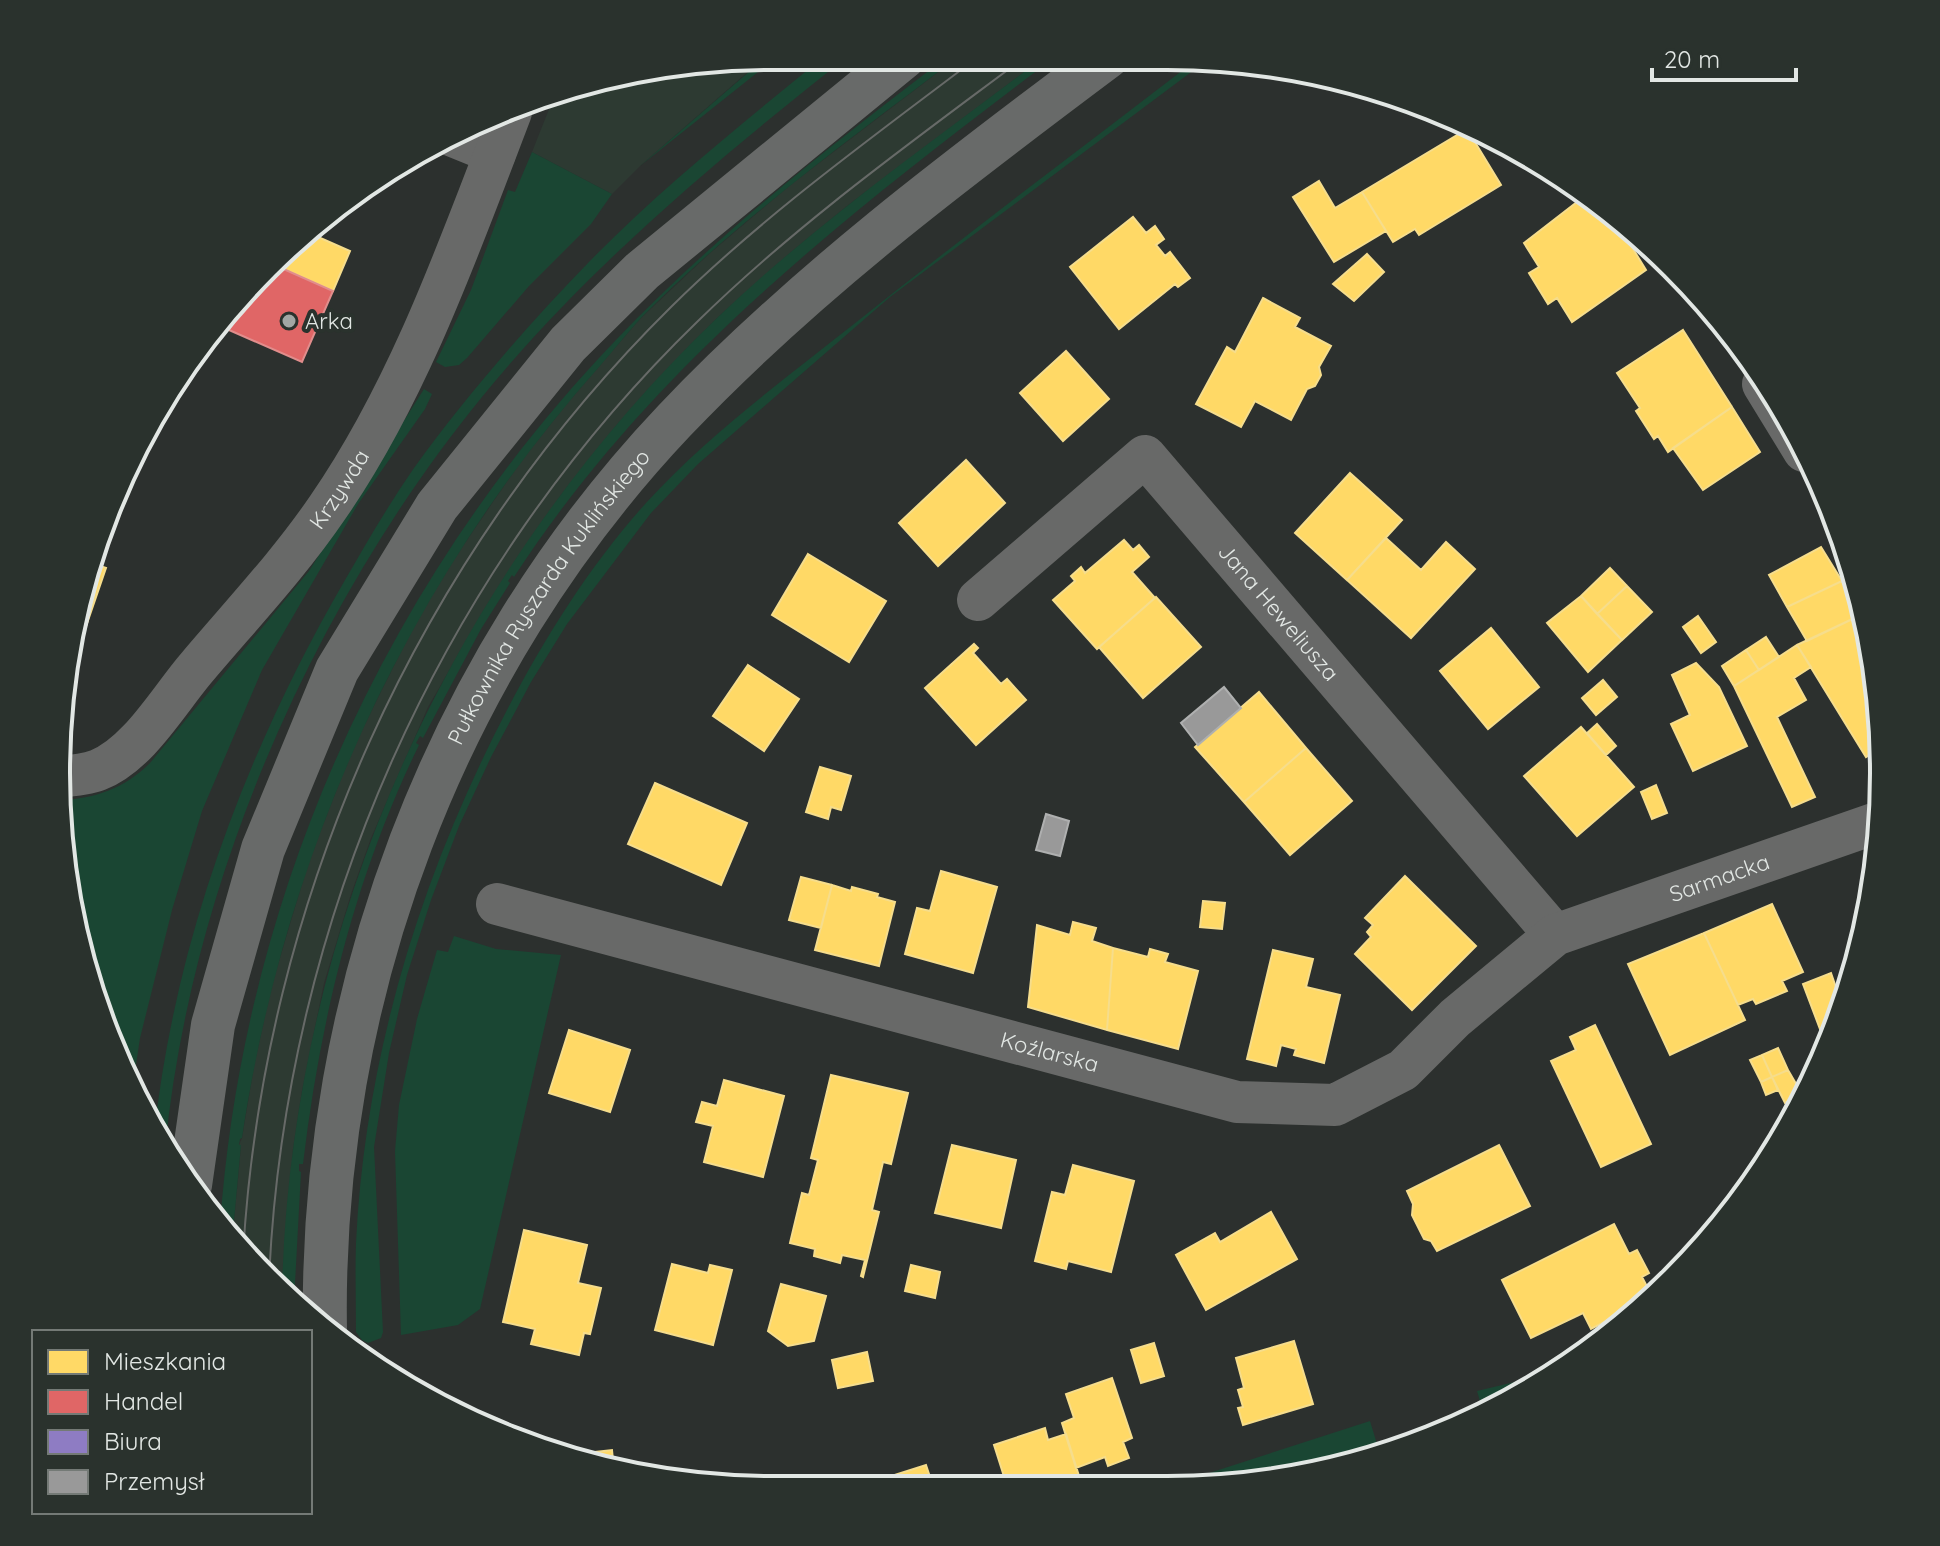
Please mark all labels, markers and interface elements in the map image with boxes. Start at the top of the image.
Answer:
scale bar [1652,32,1796,82]
text: 20 m [1664,44,1720,74]
place label: Arka [305,307,353,335]
marker: Arka [280,312,298,330]
street label: Pułkownika Ryszarda Kuklińskiego [441,443,656,749]
street label: Krzywda [303,444,375,535]
street label: Jana Heweliusza [1212,538,1345,686]
street label: Sarmacka [1666,847,1773,908]
street label: Koźlarska [997,1025,1102,1078]
legend [32,1330,312,1514]
text: Mieszkania [104,1346,226,1376]
text: Handel [104,1386,183,1416]
text: Biura [104,1426,162,1456]
text: Przemysł [104,1466,205,1496]

